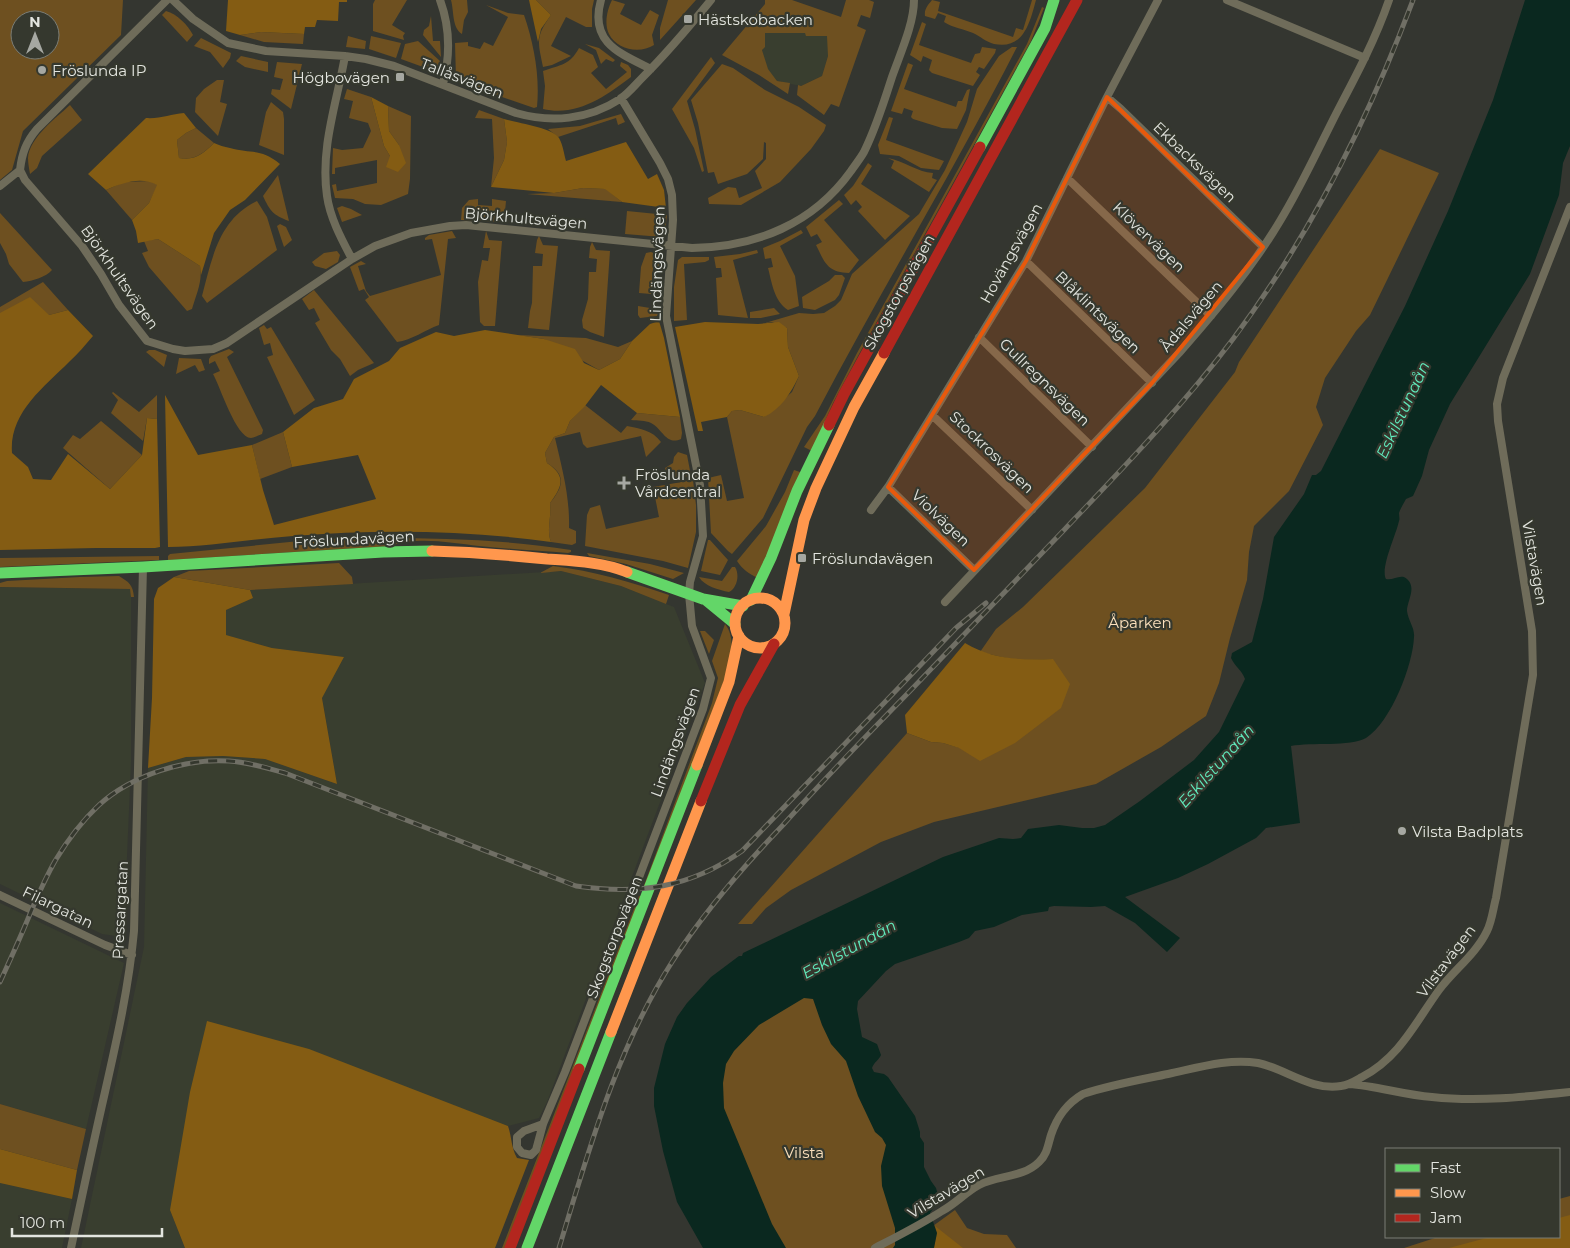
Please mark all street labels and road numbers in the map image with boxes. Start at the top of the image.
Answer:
street label: Tallåsvägen [418,53,506,103]
street label: Ekbacksvägen [1149,118,1241,206]
street label: Klövervägen [1109,198,1189,276]
street label: Hovängsvägen [976,199,1046,307]
street label: Björkhultsvägen [464,203,588,233]
street label: Lindängsvägen [645,206,669,322]
street label: Björkhultsvägen [77,221,163,333]
street label: Skogstorpsvägen [859,231,939,353]
street label: Blåklintsvägen [1052,267,1144,357]
street label: Ådalsvägen [1156,277,1226,355]
street label: Gullregnsvägen [996,334,1094,430]
street label: Stockrosvägen [946,407,1038,497]
street label: Violvägen [908,486,974,550]
street label: Vilstavägen [1518,519,1552,607]
street label: Fröslundavägen [293,526,415,552]
street label: Lindängsvägen [646,684,704,800]
street label: Pressargatan [108,860,132,960]
street label: Skogstorpsvägen [582,873,646,1001]
street label: Filargatan [20,882,96,932]
street label: Vilstavägen [1412,921,1480,1001]
street label: Vilstavägen [904,1162,988,1222]

